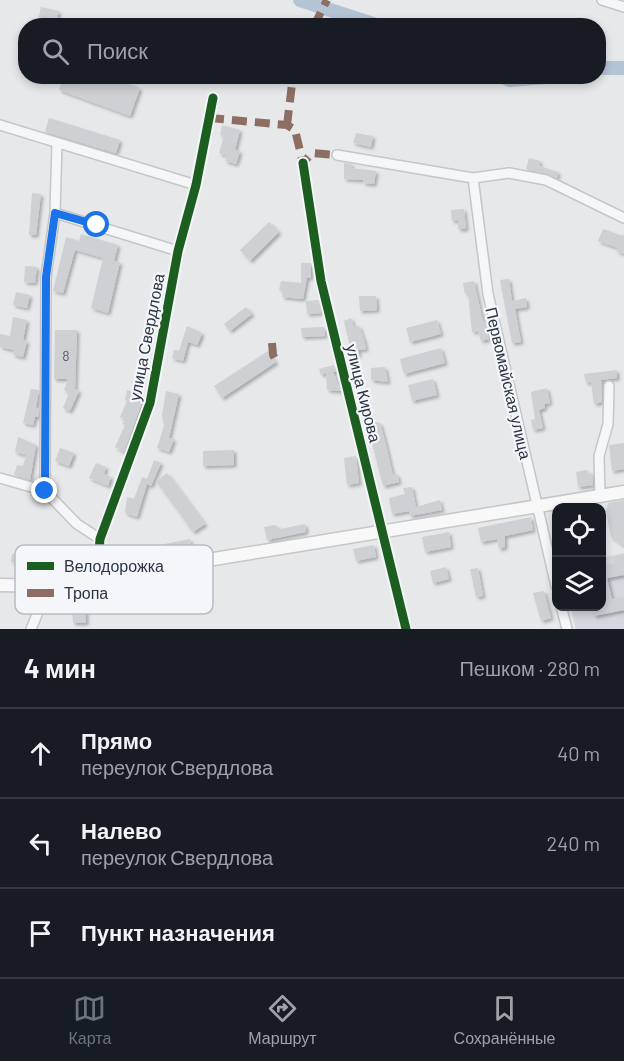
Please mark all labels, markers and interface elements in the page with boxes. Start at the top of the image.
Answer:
search box [18,18,606,84]
icon: search [39,35,72,68]
text: Поиск [87,37,148,63]
route start [83,211,109,237]
street label: улица Свердлова [124,272,168,402]
street label: Первомайская улица [482,305,536,461]
street label: улица Кирова [343,342,385,444]
house number: 8 [62,347,70,364]
route end [31,477,57,503]
map controls [552,503,606,611]
button: locate [552,503,606,557]
legend [15,545,213,614]
text: Велодорожка [64,556,164,575]
button: layers [552,557,606,611]
text: Тропа [64,583,108,602]
text: 4 мин [24,652,96,683]
text: Пешком · 280 m [459,656,600,680]
text: Прямо [81,727,152,753]
icon: ahead [24,737,57,770]
text: 40 m [557,741,600,765]
text: переулок Свердлова [81,755,273,779]
text: Налево [81,817,162,843]
icon: left [24,827,57,860]
text: 240 m [546,831,600,855]
text: переулок Свердлова [81,845,273,869]
icon: arrive [24,917,57,950]
text: Пункт назначения [81,919,275,945]
tab: Карта [69,992,111,1048]
tab: Маршрут [248,992,317,1048]
tab: Сохранённые [454,992,555,1048]

